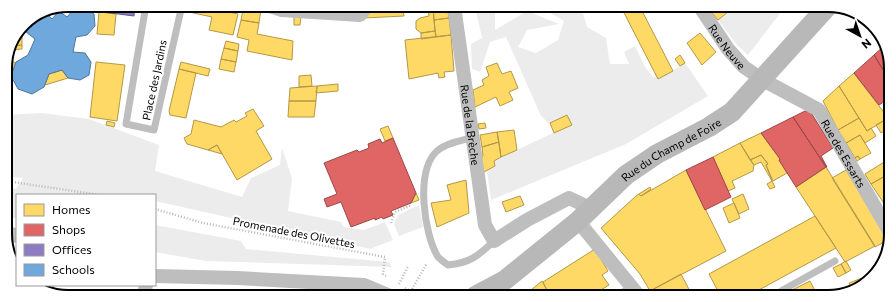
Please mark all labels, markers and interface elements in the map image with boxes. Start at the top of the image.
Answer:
north arrow [840,16,880,56]
street label: Rue Neuve [707,21,749,71]
text: N [859,36,874,52]
street label: Place des Jardins [139,39,170,122]
street label: Rue de la Brèche [459,84,483,166]
street label: Rue du Champ de Foire [618,115,723,183]
street label: Rue des Essarts [819,117,869,190]
legend [16,194,156,286]
text: Homes [52,202,90,216]
street label: Promenade des Olivettes [232,214,356,250]
text: Shops [52,222,86,236]
text: Offices [52,242,92,256]
text: Schools [52,262,95,276]

